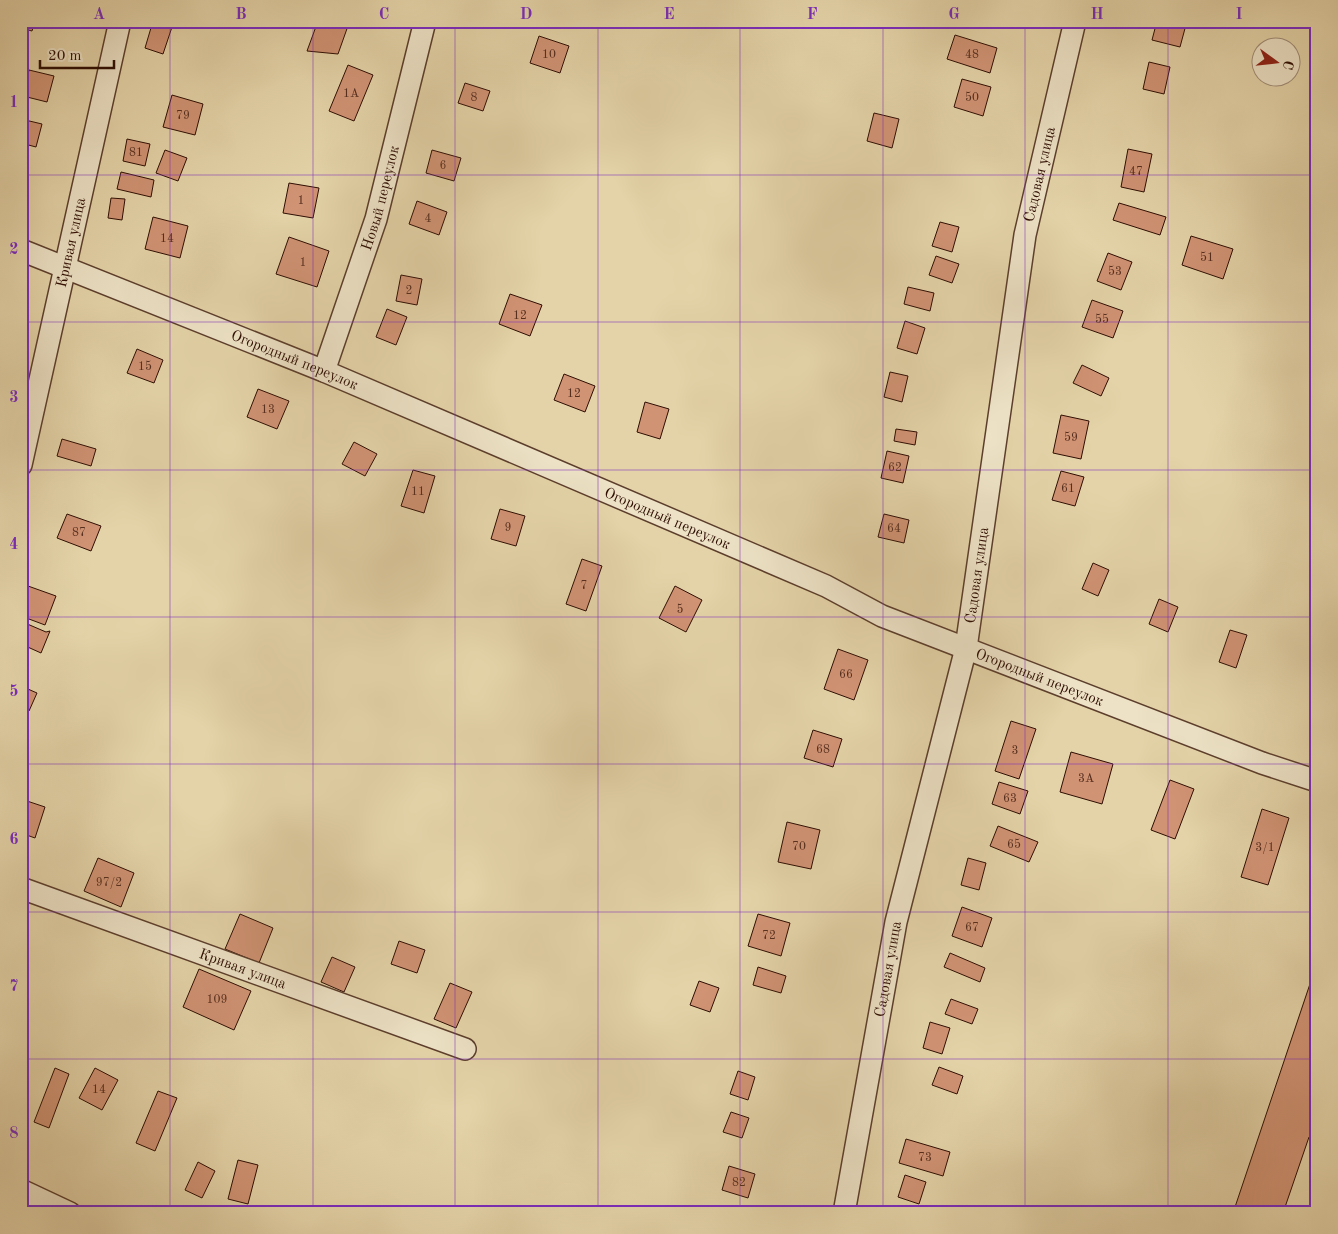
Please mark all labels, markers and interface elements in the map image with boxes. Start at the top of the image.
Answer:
text: A [93,7,105,23]
text: B [235,7,247,23]
text: C [379,7,389,23]
text: D [520,7,532,23]
text: E [663,7,675,23]
text: F [807,7,818,23]
text: G [948,7,960,23]
text: H [1090,7,1104,23]
text: I [1235,7,1243,23]
scale bar [40,38,114,70]
north arrow [1250,38,1300,88]
text: 20 m [48,49,82,64]
house number: 10 [542,49,556,61]
house number: 48 [965,49,979,61]
text: С [1280,59,1296,71]
house number: 1А [343,88,359,100]
house number: 50 [965,91,979,104]
house number: 8 [471,92,478,104]
text: 1 [9,95,19,111]
house number: 79 [176,110,190,122]
street label: Садовая улица [1022,125,1059,224]
street label: Новый переулок [360,144,403,253]
house number: 81 [129,147,143,159]
house number: 6 [440,160,447,172]
house number: 47 [1129,166,1143,178]
house number: 1 [298,195,304,207]
street label: Кривая улица [55,196,90,289]
house number: 4 [425,213,432,225]
house number: 14 [160,233,174,245]
text: 2 [9,242,19,258]
house number: 51 [1200,251,1214,264]
house number: 1 [300,257,306,269]
house number: 53 [1108,265,1122,278]
house number: 2 [406,285,412,297]
house number: 12 [513,310,527,322]
house number: 55 [1095,313,1109,326]
street label: Огородный переулок [229,329,360,394]
house number: 15 [138,360,152,373]
house number: 12 [567,388,581,400]
text: 3 [9,390,19,406]
house number: 13 [261,404,275,416]
house number: 59 [1064,431,1078,444]
house number: 62 [888,462,902,474]
house number: 61 [1061,483,1075,495]
house number: 11 [411,486,425,498]
street label: Огородный переулок [602,486,733,553]
house number: 9 [505,522,511,534]
house number: 64 [887,523,901,535]
street label: Садовая улица [964,526,992,625]
house number: 87 [72,527,86,539]
text: 4 [9,537,19,553]
house number: 7 [581,580,587,592]
house number: 5 [677,603,684,616]
street label: Огородный переулок [973,647,1106,710]
house number: 66 [839,669,853,681]
text: 5 [9,684,19,700]
house number: 68 [816,744,830,756]
house number: 3 [1012,745,1018,757]
house number: 3А [1078,773,1094,785]
house number: 63 [1003,793,1017,805]
text: 6 [9,832,19,848]
house number: 65 [1007,838,1021,851]
house number: 70 [792,841,806,853]
house number: 3/1 [1255,842,1275,854]
house number: 97/2 [96,877,122,889]
street label: Садовая улица [873,919,905,1018]
house number: 67 [965,922,979,934]
house number: 72 [762,930,776,942]
street label: Кривая улица [197,947,289,993]
text: 7 [9,979,19,995]
house number: 109 [207,994,227,1006]
house number: 14 [92,1084,106,1096]
text: 8 [9,1126,19,1142]
house number: 73 [918,1152,932,1164]
house number: 82 [732,1177,746,1189]

